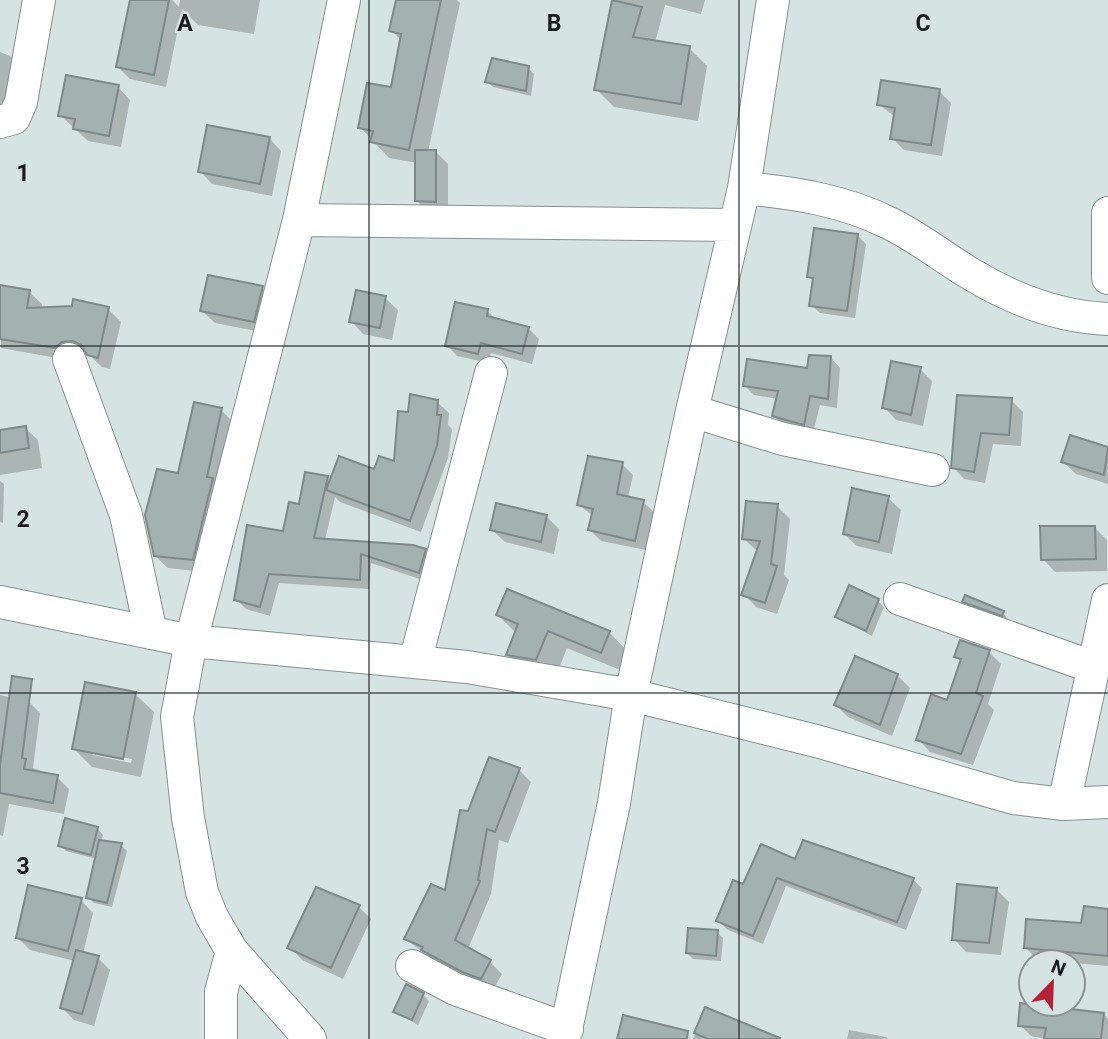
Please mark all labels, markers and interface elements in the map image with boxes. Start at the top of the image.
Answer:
text: A [177,10,193,37]
text: B [547,10,561,37]
text: C [915,10,931,37]
text: 1 [16,160,30,187]
text: 2 [16,506,30,533]
text: 3 [16,853,30,880]
north arrow [1017,948,1087,1018]
text: N [1048,955,1069,981]

